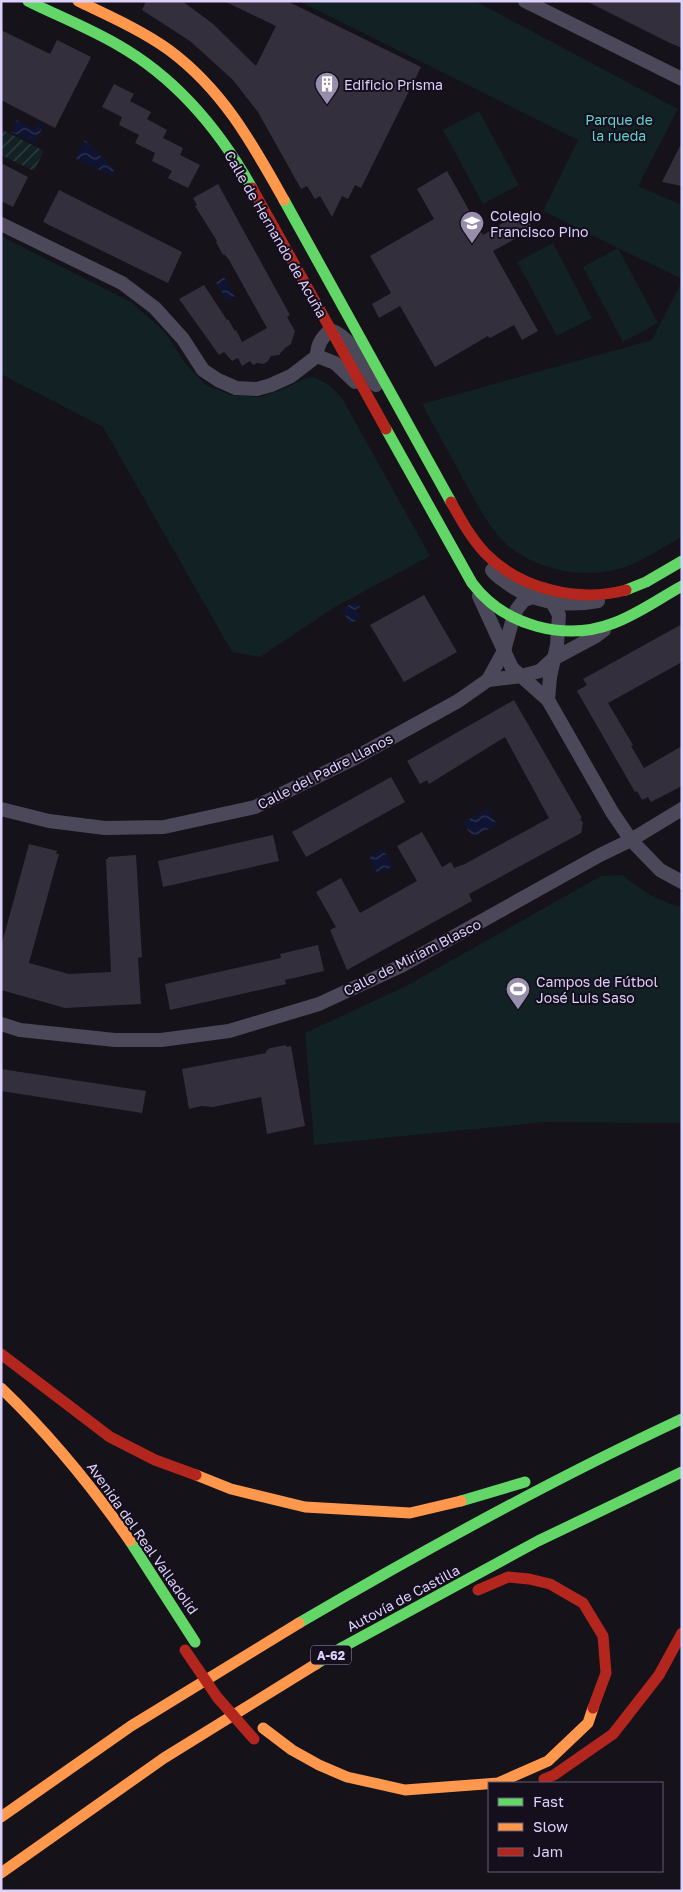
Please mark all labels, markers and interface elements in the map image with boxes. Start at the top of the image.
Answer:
building icon: Edificio Prisma [314,71,340,105]
place label: Edificio Prisma [344,76,443,93]
park label: Parque de la rueda [585,111,653,144]
street label: Calle de Hernando de Acuña [221,147,331,321]
place label: Colegio Francisco Pino [490,207,588,240]
school or university icon: Colegio Francisco Pino [459,210,485,244]
street label: Calle del Padre Llanos [254,729,396,813]
street label: Calle de Miriam Blasco [340,915,484,999]
place label: Campos de Fútbol José Luis Saso [536,973,658,1006]
sports icon: Campos de Fútbol José Luis Saso [505,976,531,1010]
street label: Avenida del Real Valladolid [84,1459,202,1617]
street label: Autovía de Castilla [344,1561,462,1635]
road number: A-62 [311,1646,351,1664]
legend [488,1782,663,1872]
text: Fast [533,1792,564,1810]
text: Slow [533,1817,568,1835]
text: Jam [533,1842,563,1860]

